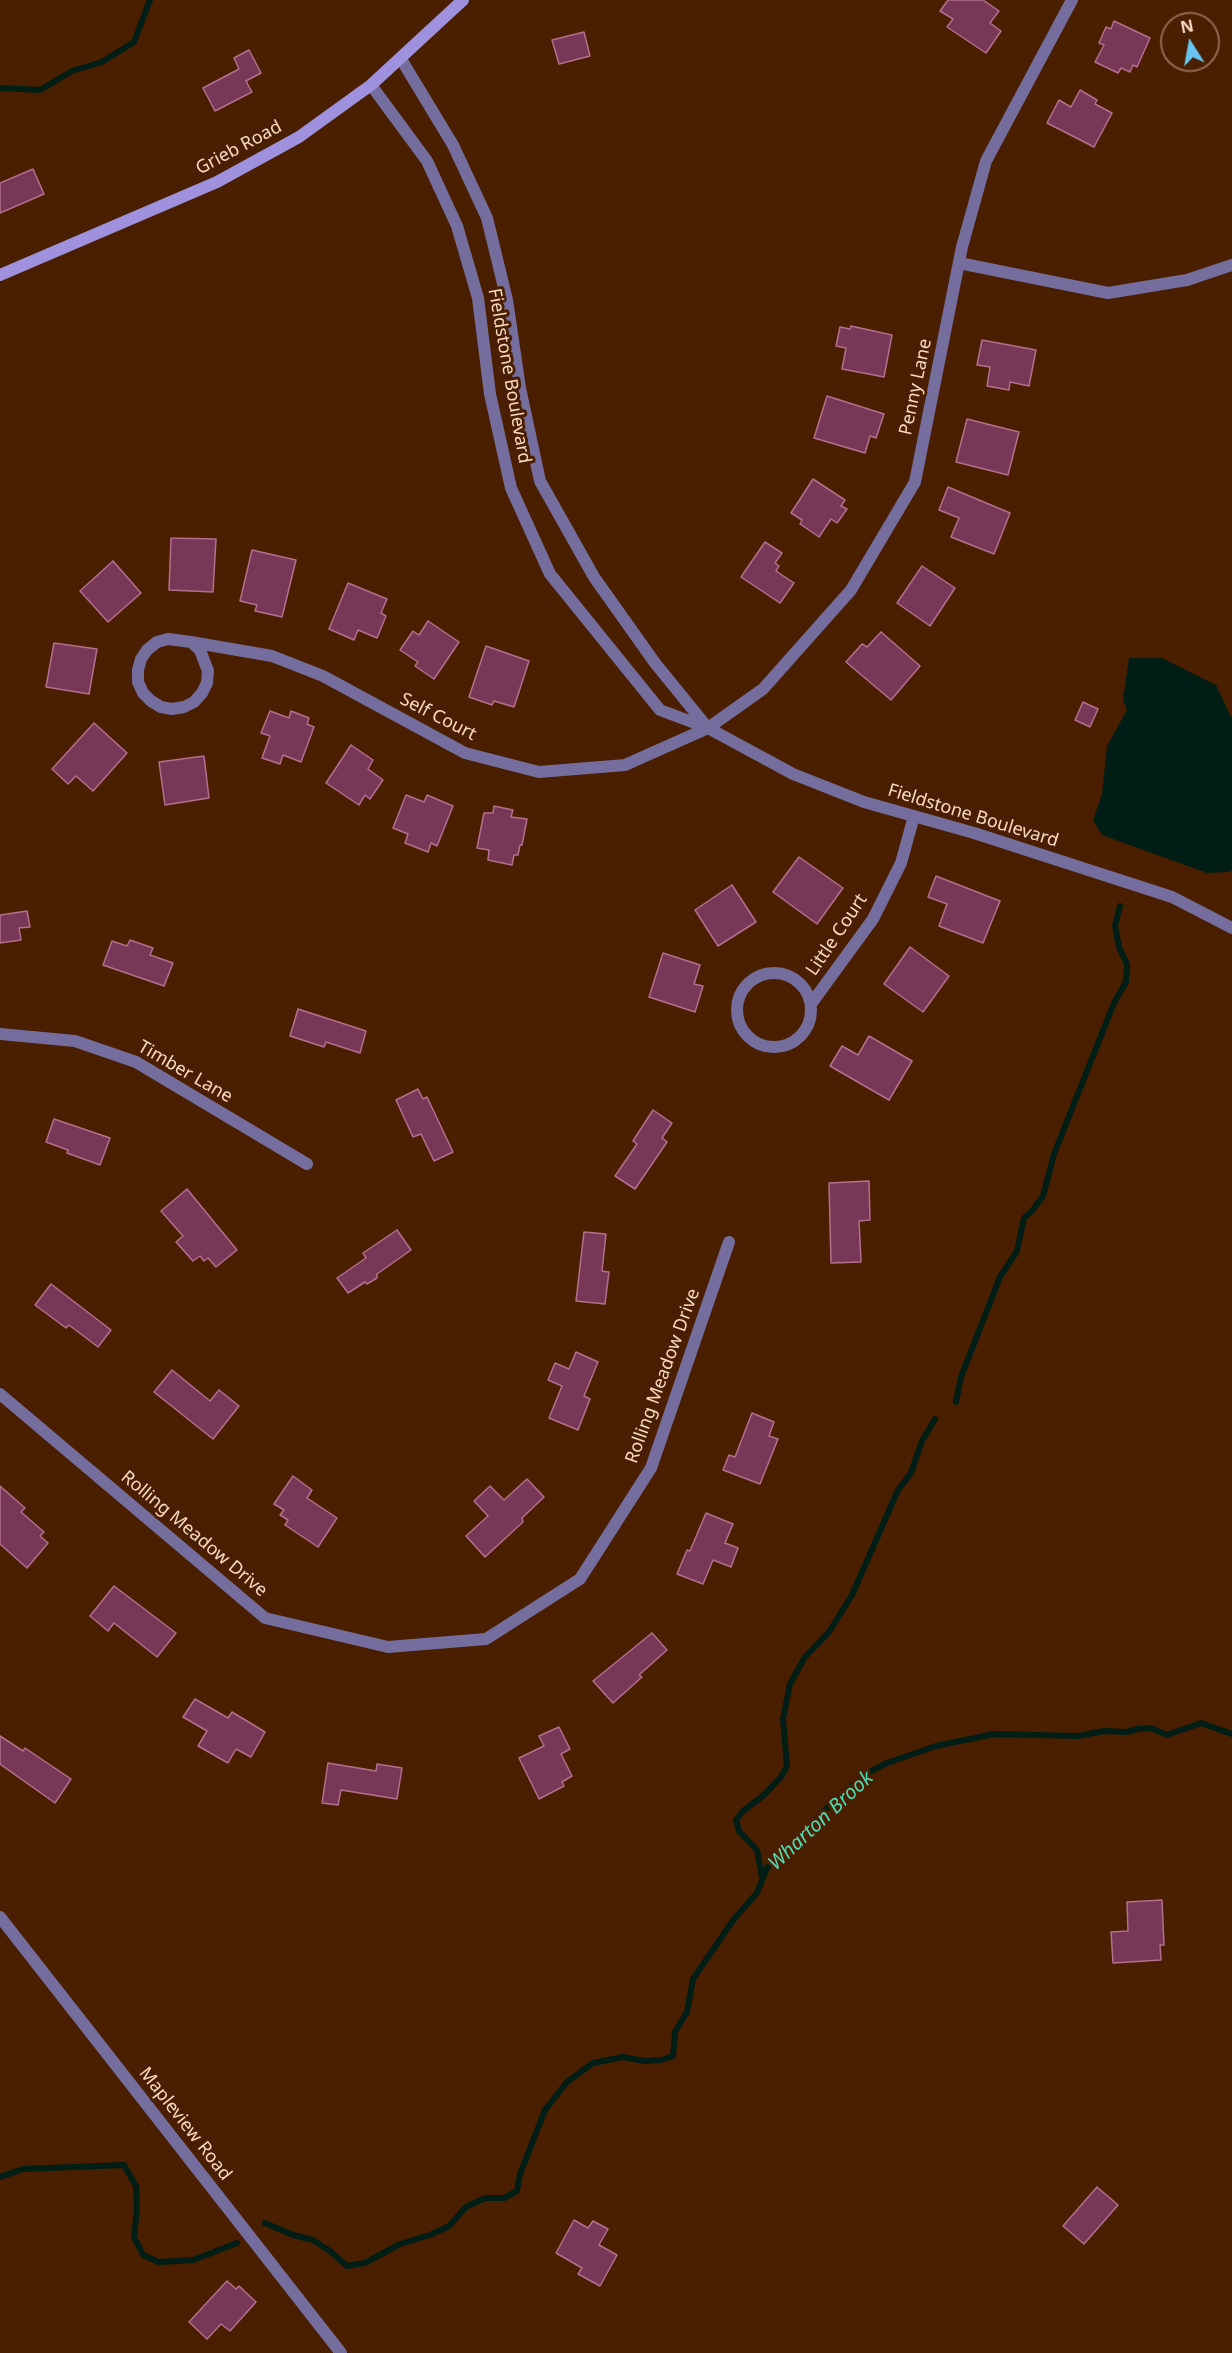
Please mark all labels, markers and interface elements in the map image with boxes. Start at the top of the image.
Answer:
north arrow [1160,12,1220,72]
text: N [1178,14,1195,38]
street label: Grieb Road [192,116,286,180]
street label: Fieldstone Boulevard [483,287,535,465]
street label: Penny Lane [895,337,937,437]
street label: Self Court [396,689,480,745]
street label: Fieldstone Boulevard [885,780,1061,852]
street label: Little Court [802,890,872,980]
street label: Timber Lane [134,1036,236,1108]
street label: Rolling Meadow Drive [621,1286,705,1466]
street label: Rolling Meadow Drive [116,1466,272,1602]
water label: Wharton Brook [764,1766,878,1876]
street label: Mapleview Road [134,2063,236,2185]

